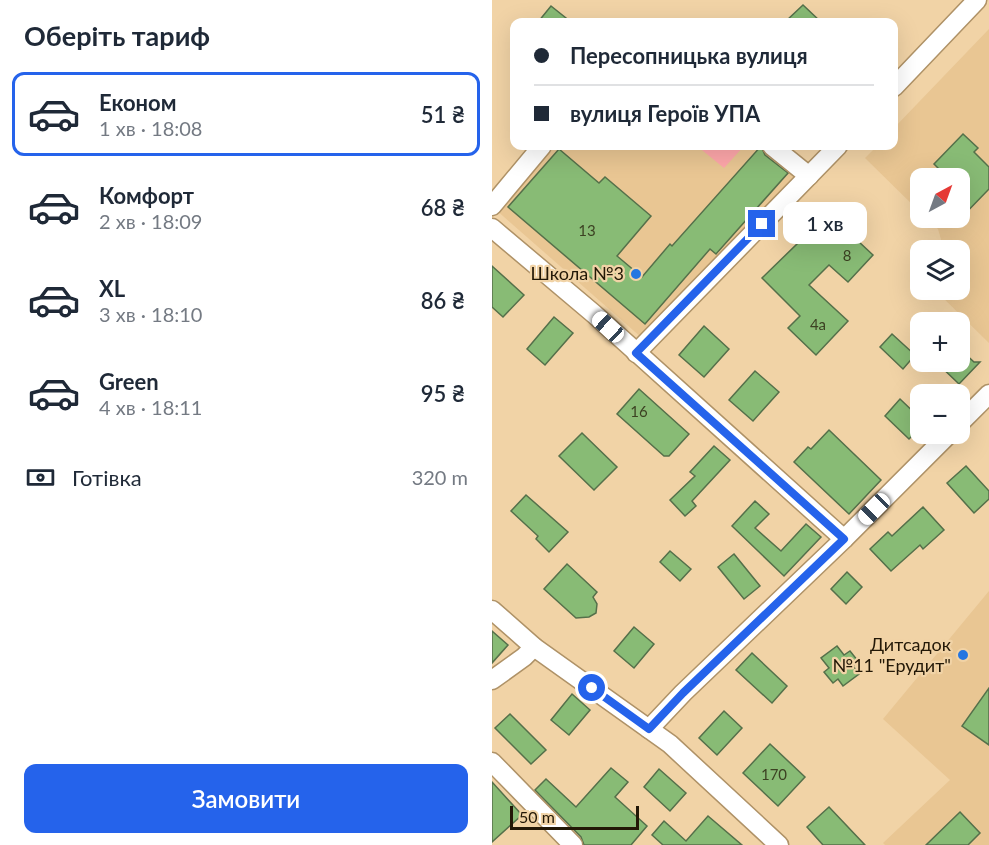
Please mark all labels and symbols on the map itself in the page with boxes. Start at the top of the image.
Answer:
north arrow [910,168,970,228]
callout: 1 хв [783,203,867,245]
route end [748,210,775,237]
house number: 13 [578,221,596,239]
house number: 8 [843,246,851,264]
place label: Школа №3 [531,262,624,284]
marker: Школа №3 [629,267,643,281]
car [589,308,627,346]
house number: 4а [810,315,826,333]
house number: 16 [630,402,648,420]
car [855,490,893,528]
place label: Дитсадок №11 "Ерудит" [832,633,952,676]
marker: Дитсадок №11 "Ерудит" [956,648,970,662]
route start [578,674,605,701]
house number: 170 [761,765,787,783]
scale bar [510,803,639,830]

